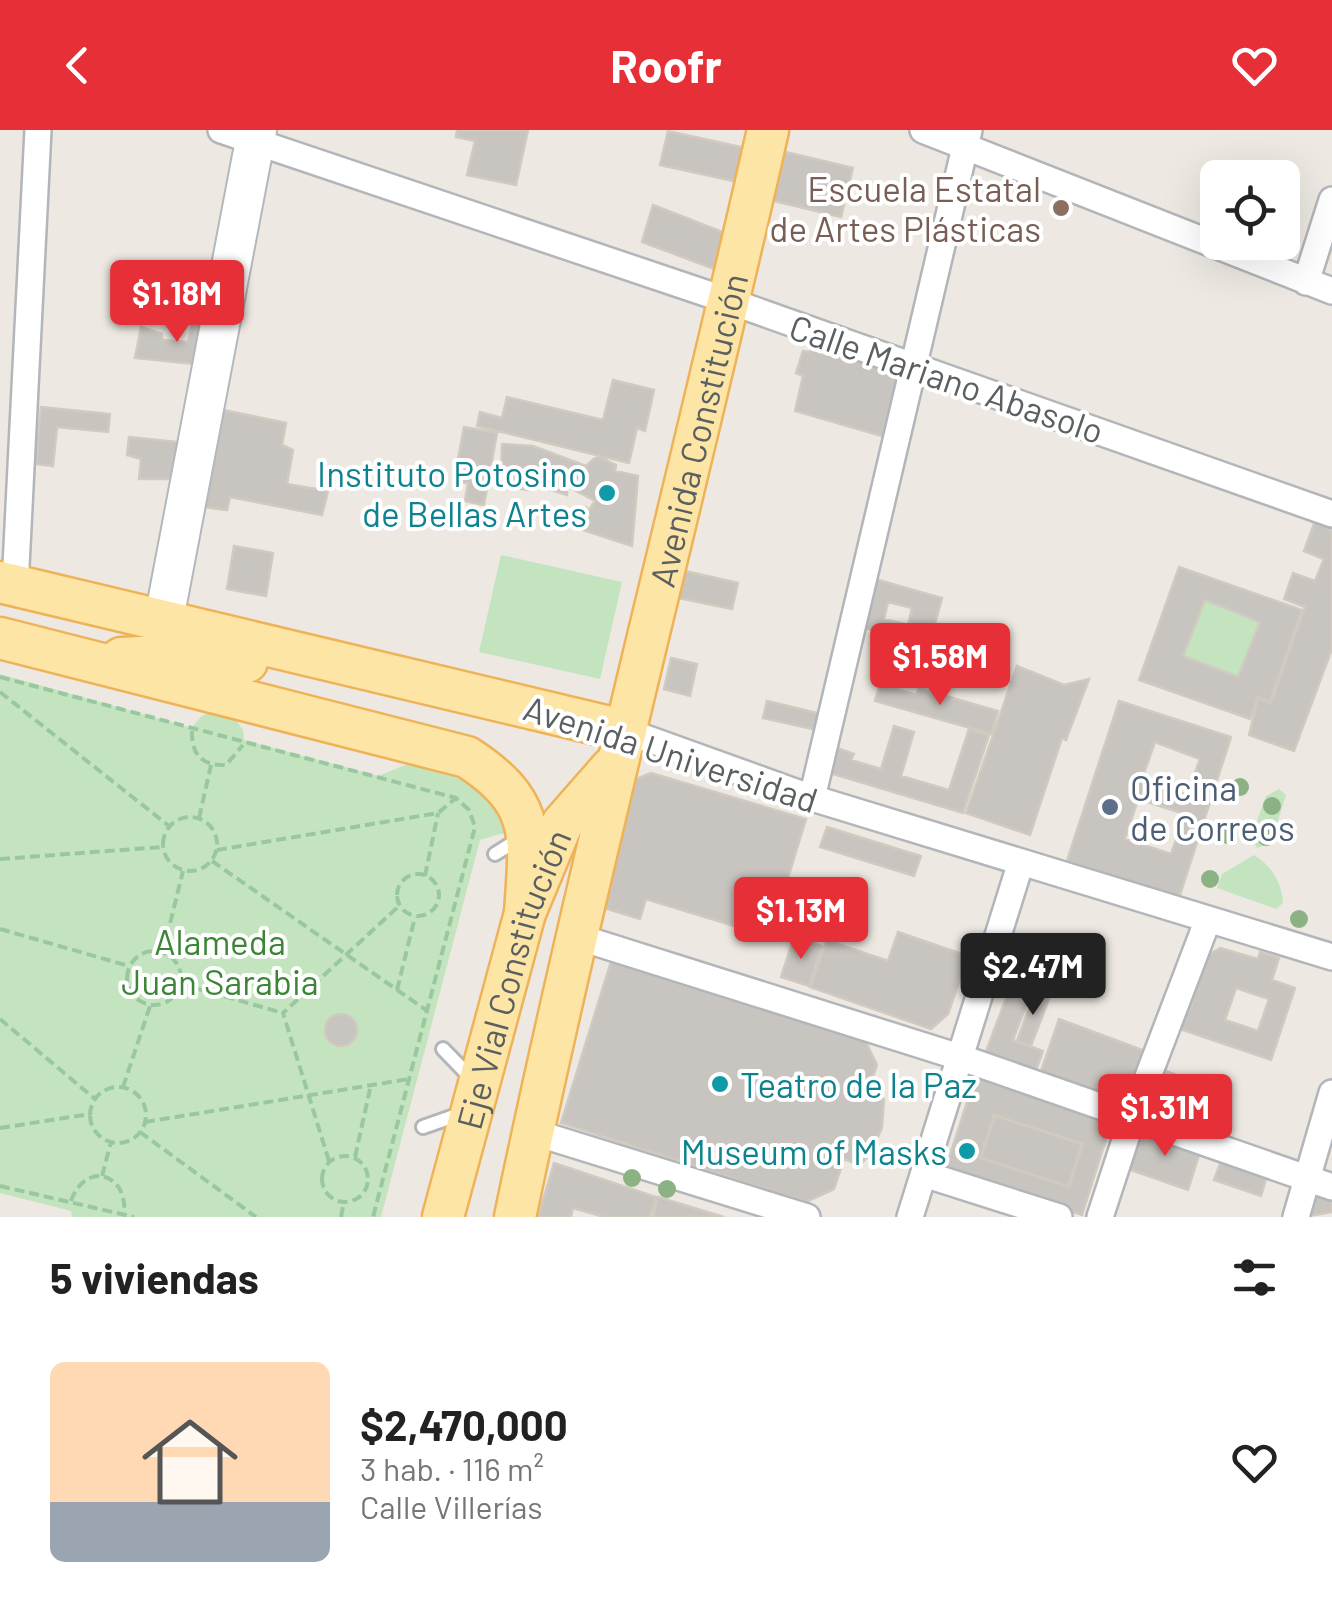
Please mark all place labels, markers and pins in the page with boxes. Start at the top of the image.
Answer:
place label: Escuela Estatal de Artes Plásticas [769,167,1041,249]
marker: Escuela Estatal de Artes Plásticas [1050,197,1072,219]
pin: $1.18M [96,260,258,345]
place label: Instituto Potosino de Bellas Artes [317,452,587,534]
marker: Instituto Potosino de Bellas Artes [596,482,618,504]
pin: $1.58M [859,623,1021,708]
place label: Oficina de Correos [1130,766,1295,848]
marker: Oficina de Correos [1099,796,1121,818]
pin: $1.13M [720,877,882,962]
pin: $2.47M [952,933,1114,1018]
place label: Teatro de la Paz [740,1063,977,1105]
marker: Teatro de la Paz [709,1073,731,1095]
pin: $1.31M [1084,1074,1246,1159]
place label: Museum of Masks [681,1130,947,1172]
marker: Museum of Masks [956,1140,978,1162]

